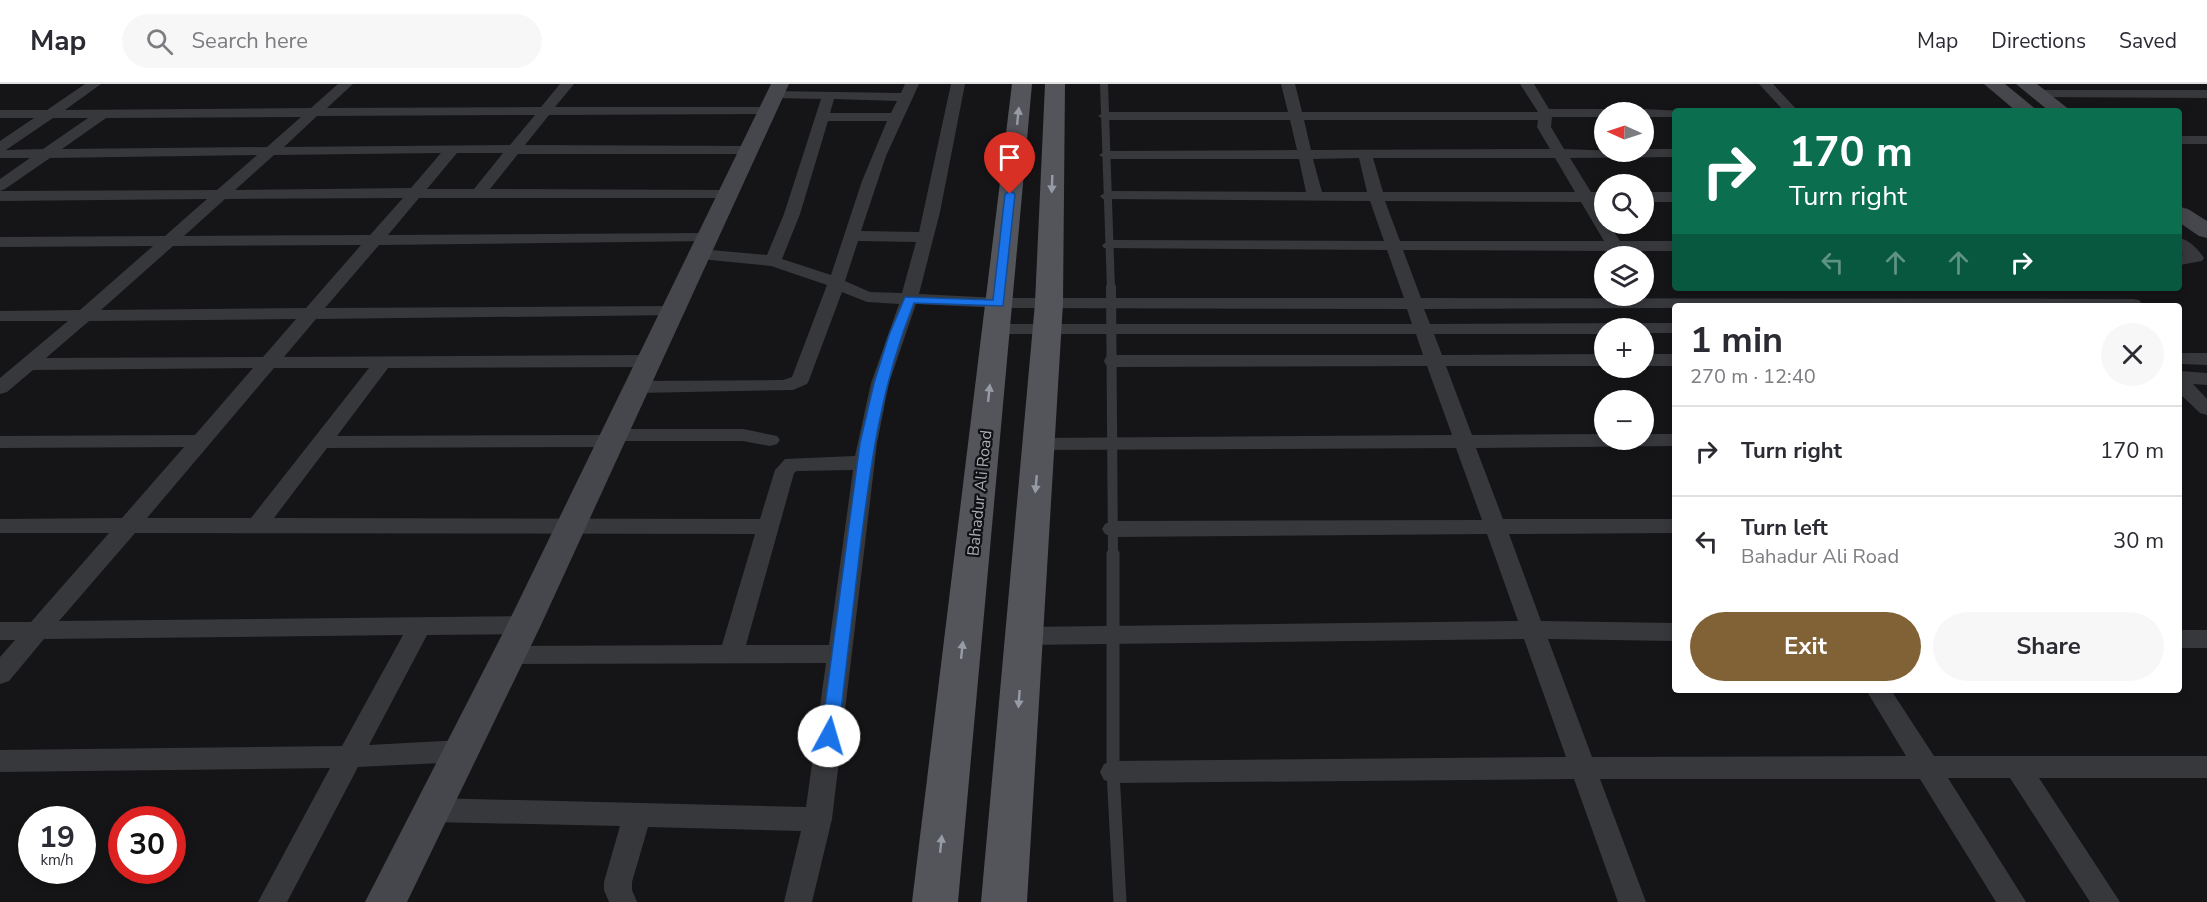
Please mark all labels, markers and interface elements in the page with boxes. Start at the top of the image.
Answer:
search box [122,14,542,68]
text: Map [30,22,86,60]
icon: search [143,25,176,58]
text: Search here [191,26,308,56]
text: Map [1917,27,1958,55]
text: Directions [1991,27,2086,55]
text: Saved [2119,27,2177,55]
north arrow [1594,102,1654,162]
map controls [1594,102,1654,450]
one-way arrow [1013,106,1023,125]
text: 170 m [1789,124,1913,181]
pin [984,132,1035,194]
icon: right [1690,132,1768,210]
icon: arrive [993,141,1026,174]
button: search [1594,174,1654,234]
one-way arrow [1048,175,1057,194]
text: Turn right [1789,178,1907,215]
button: layers [1594,246,1654,306]
icon: left [1816,246,1849,279]
icon: ahead [1879,246,1912,279]
icon: ahead [1942,246,1975,279]
icon: right [2005,246,2038,279]
text: 1 min [1690,316,1783,365]
button: + [1594,318,1654,378]
button: close [2101,323,2164,386]
text: 270 m · 12:40 [1690,363,1816,390]
one-way arrow [984,384,994,403]
button: − [1594,390,1654,450]
street label: Bahadur Ali Road [962,429,998,557]
icon: right [1690,435,1723,468]
text: Turn right [1741,436,1842,466]
text: 170 m [2100,436,2164,466]
one-way arrow [1031,474,1041,493]
text: Turn left [1741,513,1828,543]
icon: left [1690,525,1723,558]
text: 30 m [2113,526,2164,556]
text: Bahadur Ali Road [1741,543,1899,570]
button: Exit [1690,612,1921,681]
button: Share [1933,612,2164,681]
one-way arrow [957,640,967,659]
one-way arrow [1014,690,1023,709]
position arrow [797,704,861,768]
speed limit sign: 30 [108,806,186,884]
text: 19 [39,817,75,858]
one-way arrow [936,834,946,853]
text: km/h [40,850,74,870]

